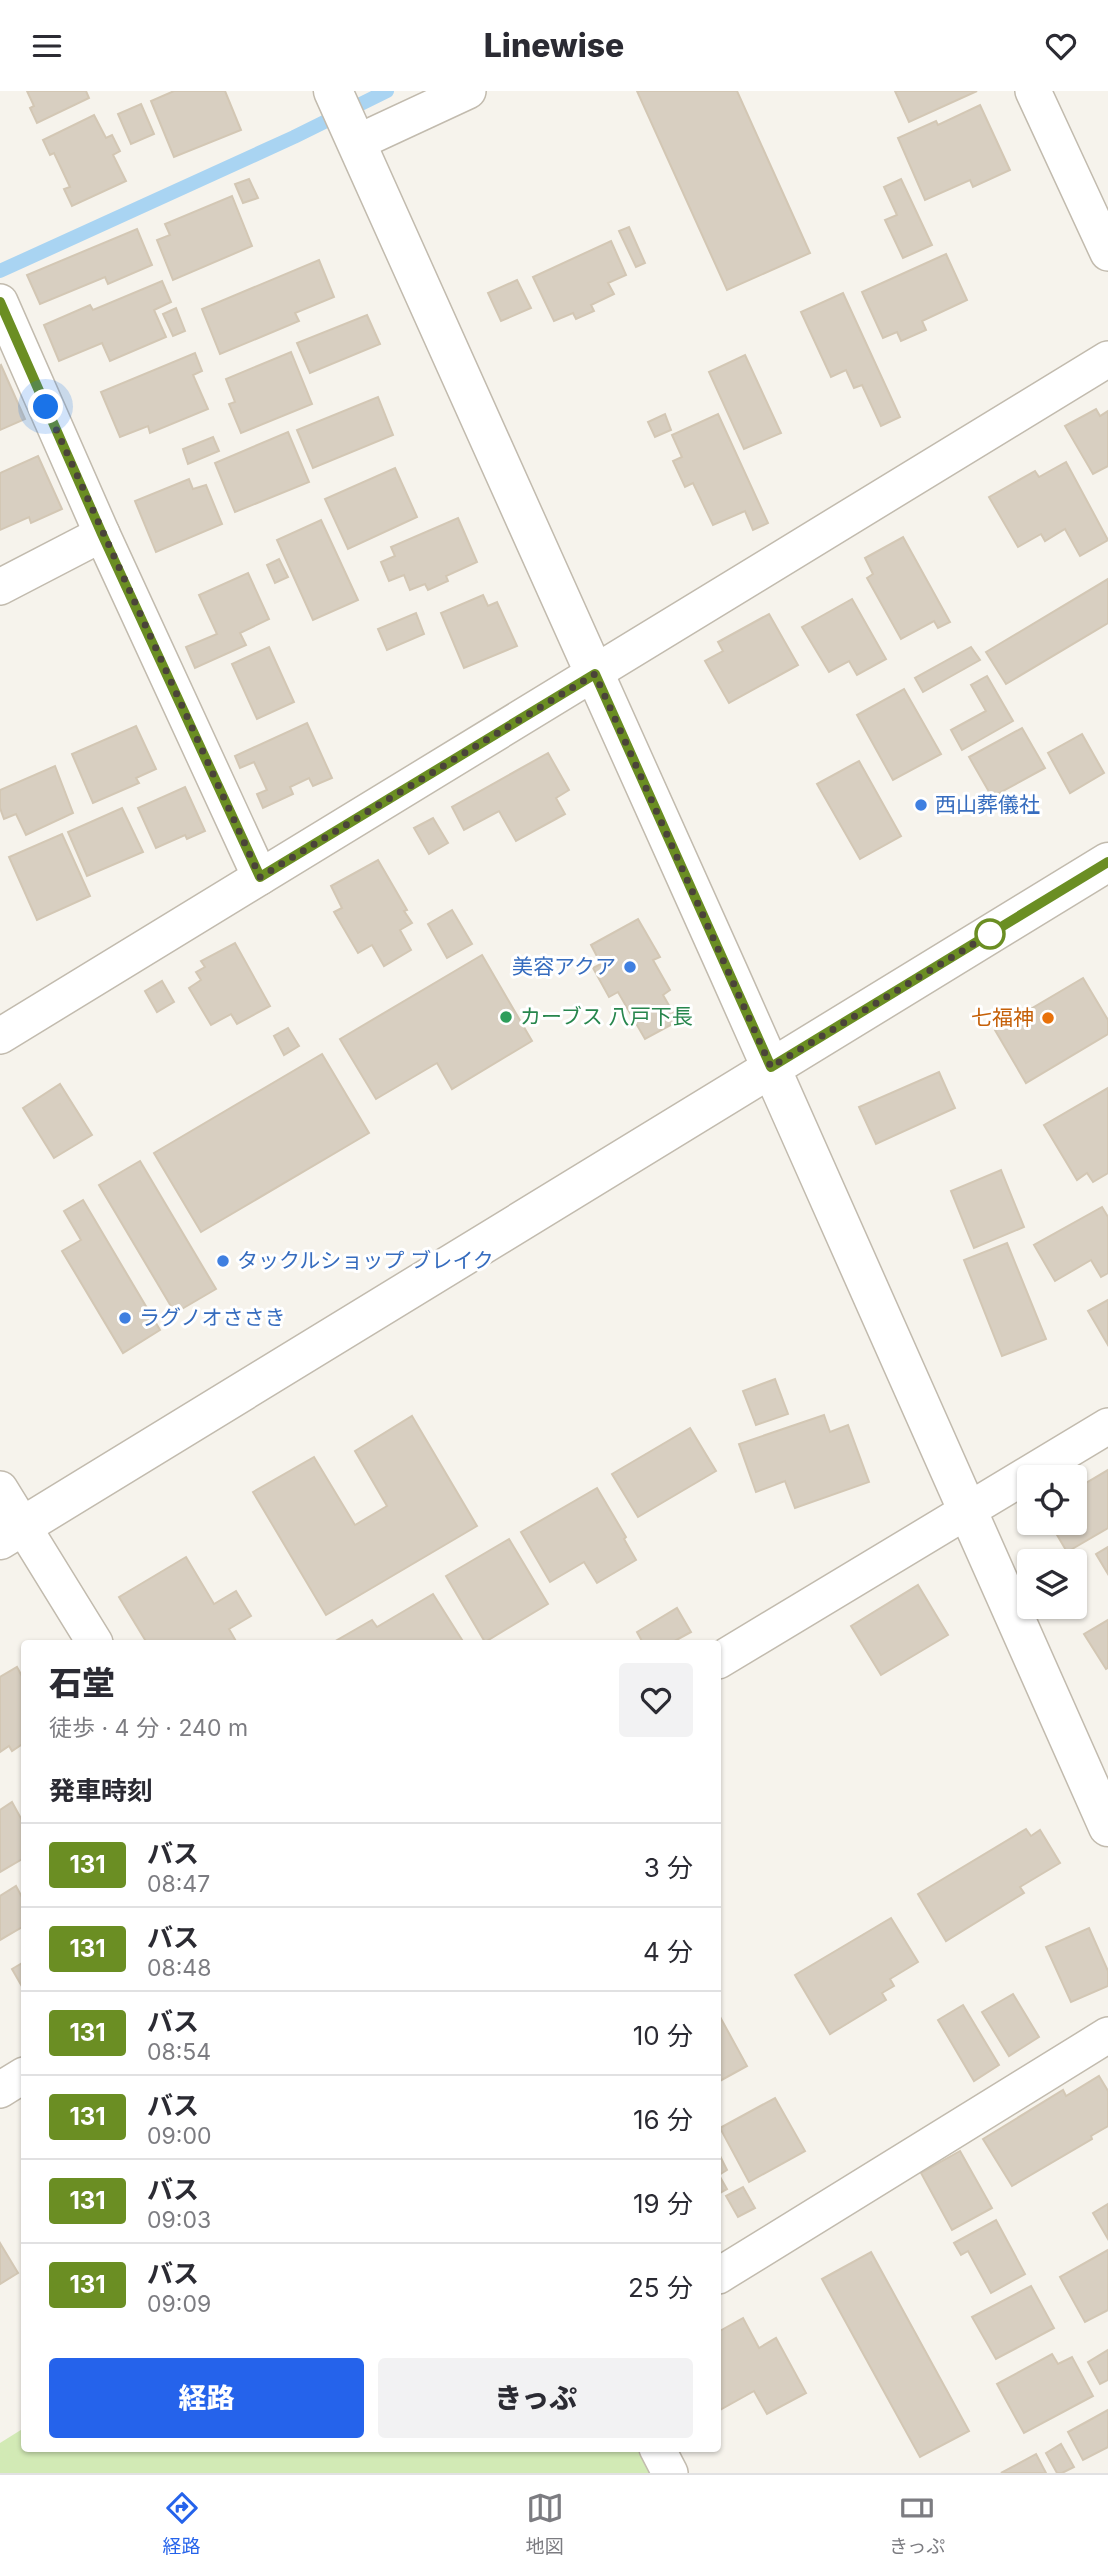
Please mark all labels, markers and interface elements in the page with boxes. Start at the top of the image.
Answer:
text: Linewise [484,26,624,65]
icon: menu [28,27,66,65]
icon: heart [1042,27,1080,65]
your location [28,389,63,424]
place label: 西山葬儀社 [935,792,1040,817]
marker: 西山葬儀社 [913,797,929,813]
unlabelled marker [975,919,1005,949]
place label: 美容アクア [512,954,616,979]
marker: 美容アクア [622,959,638,975]
place label: カーブス 八戸下長 [520,1004,693,1029]
place label: 七福神 [971,1005,1034,1030]
marker: カーブス 八戸下長 [498,1009,514,1025]
marker: 七福神 [1040,1010,1056,1026]
place label: タックルショップ ブレイク [237,1248,494,1273]
marker: タックルショップ ブレイク [215,1253,231,1269]
place label: ラグノオささき [139,1305,286,1330]
marker: ラグノオささき [117,1310,133,1326]
map controls [1017,1465,1087,1619]
button: locate [1017,1465,1087,1535]
button: layers [1017,1549,1087,1619]
text: 石堂 [49,1663,115,1703]
button: heart [619,1663,693,1737]
text: 徒歩 · 4 分 · 240 m [49,1714,248,1742]
text: 発車時刻 [49,1775,153,1806]
text: バス [147,1838,199,1869]
text: 131 [69,1850,106,1879]
text: 3 分 [644,1852,693,1883]
text: 08:47 [147,1870,210,1898]
text: バス [147,1922,199,1953]
text: 131 [69,1934,106,1963]
text: 4 分 [643,1936,693,1967]
text: 08:48 [147,1954,211,1982]
text: バス [147,2006,199,2037]
text: 131 [69,2018,106,2047]
text: 10 分 [633,2020,693,2051]
text: 08:54 [147,2038,211,2066]
text: バス [147,2090,199,2121]
text: 131 [69,2102,106,2131]
text: 16 分 [633,2104,693,2135]
text: 09:00 [147,2122,211,2150]
text: バス [147,2174,199,2205]
text: 131 [69,2186,106,2215]
text: 19 分 [633,2188,693,2219]
text: 09:03 [147,2206,211,2234]
text: バス [147,2258,199,2289]
text: 131 [69,2270,106,2299]
text: 25 分 [628,2272,693,2303]
text: 09:09 [147,2290,211,2318]
button: 経路 [49,2358,364,2438]
button: きっぷ [378,2358,693,2438]
tab: 経路 [163,2489,201,2558]
tab: 地図 [526,2489,564,2558]
tab: きっぷ [889,2489,945,2558]

